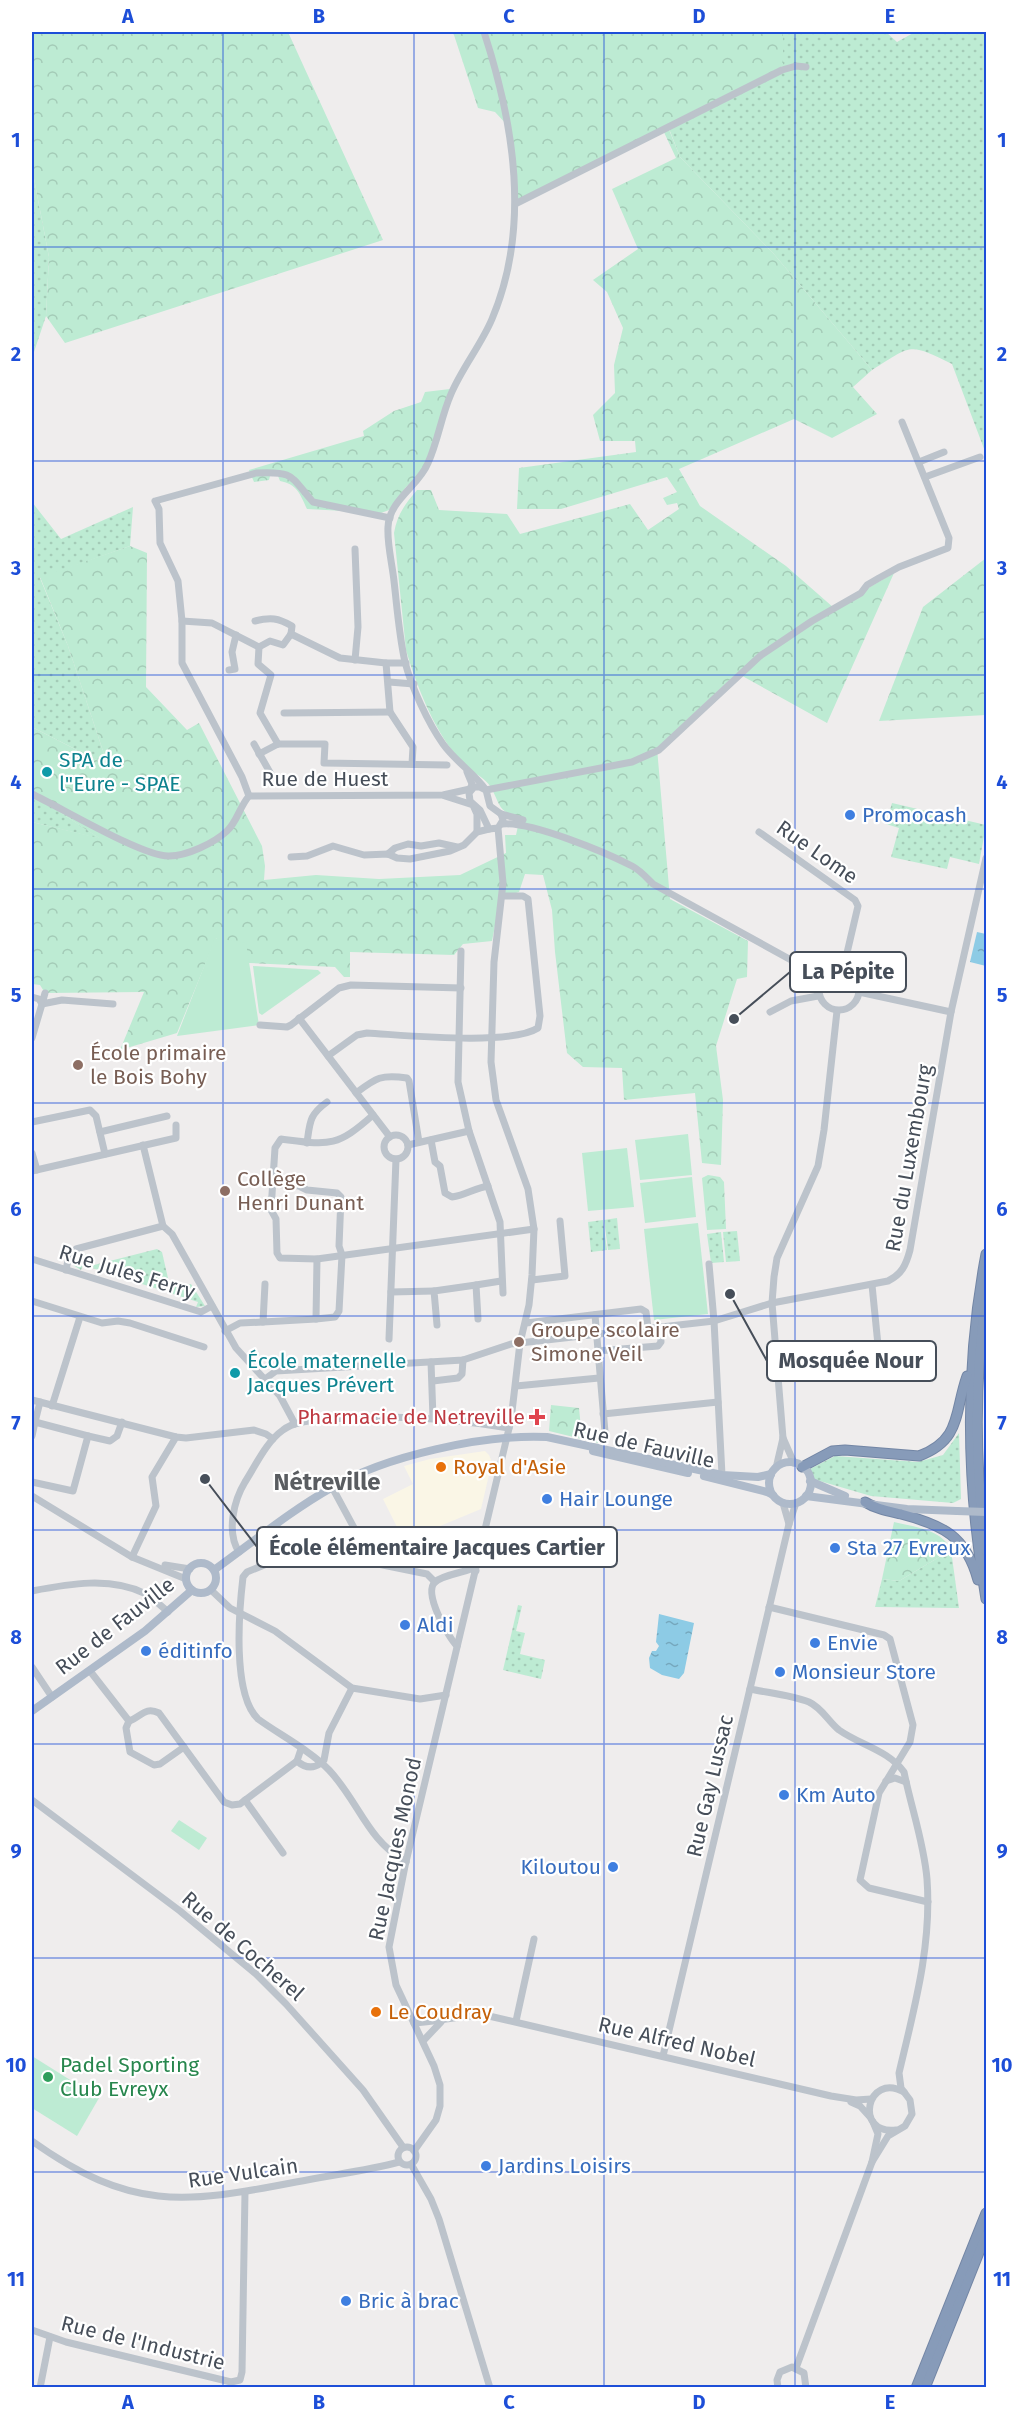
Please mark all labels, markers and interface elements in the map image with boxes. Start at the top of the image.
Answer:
text: A [121,4,135,28]
text: B [313,4,325,28]
text: C [503,4,515,28]
text: D [692,4,706,28]
text: E [885,4,895,28]
text: 1 [11,128,21,152]
text: 1 [997,128,1007,152]
text: 2 [11,342,21,366]
text: 2 [997,342,1007,366]
text: 3 [10,556,21,580]
text: 3 [996,556,1007,580]
place label: SPA de l"Eure - SPAE [59,747,181,797]
marker: SPA de l"Eure - SPAE [40,765,54,779]
street label: Rue de Huest [262,766,389,792]
text: 4 [10,770,22,794]
text: 4 [996,770,1008,794]
place label: Promocash [862,802,967,828]
marker: Promocash [843,808,857,822]
street label: Rue Lome [771,815,863,889]
callout: La Pépite [790,952,906,992]
text: La Pépite [802,958,894,985]
text: 5 [11,983,22,1007]
text: 5 [997,983,1008,1007]
place label: École primaire le Bois Bohy [90,1040,227,1090]
marker: École primaire le Bois Bohy [71,1058,85,1072]
street label: Rue du Luxembourg [880,1062,938,1254]
place label: Collège Henri Dunant [237,1166,364,1216]
marker: Collège Henri Dunant [218,1184,232,1198]
text: 6 [10,1197,22,1221]
text: 6 [996,1197,1008,1221]
street label: Rue Jules Ferry [56,1239,199,1305]
place label: Groupe scolaire Simone Veil [531,1317,680,1367]
marker: Groupe scolaire Simone Veil [512,1335,526,1349]
callout: Mosquée Nour [767,1341,936,1381]
text: Mosquée Nour [779,1347,924,1374]
place label: École maternelle Jacques Prévert [247,1348,406,1398]
marker: École maternelle Jacques Prévert [228,1366,242,1380]
place label: Pharmacie de Netreville [297,1404,525,1430]
marker: Pharmacie de Netreville [530,1410,544,1424]
text: 7 [11,1411,21,1435]
text: 7 [997,1411,1007,1435]
street label: Rue de Fauville [571,1416,717,1474]
place label: Royal d'Asie [453,1454,566,1480]
marker: Royal d'Asie [434,1460,448,1474]
district label: Nétreville [274,1468,380,1496]
place label: Hair Lounge [559,1486,673,1512]
marker: Hair Lounge [540,1492,554,1506]
callout: École élémentaire Jacques Cartier [257,1527,617,1567]
text: École élémentaire Jacques Cartier [269,1534,605,1561]
place label: Sta 27 Evreux [847,1535,971,1561]
marker: Sta 27 Evreux [828,1541,842,1555]
street label: Rue de Fauville [50,1571,180,1681]
place label: Aldi [417,1612,454,1638]
marker: Aldi [398,1618,412,1632]
text: 8 [10,1625,22,1649]
text: 8 [996,1625,1008,1649]
place label: Envie [827,1630,878,1656]
marker: Envie [808,1636,822,1650]
place label: éditinfo [158,1638,233,1664]
marker: éditinfo [139,1644,153,1658]
place label: Monsieur Store [792,1659,936,1685]
marker: Monsieur Store [773,1665,787,1679]
street label: Rue Gay Lussac [681,1712,739,1860]
street label: Rue Jacques Monod [363,1755,427,1943]
place label: Km Auto [796,1782,876,1808]
marker: Km Auto [777,1788,791,1802]
text: 9 [10,1839,22,1863]
text: 9 [996,1839,1008,1863]
place label: Kiloutou [520,1854,601,1880]
marker: Kiloutou [606,1860,620,1874]
street label: Rue de Cocherel [176,1886,310,2006]
place label: Le Coudray [388,1999,493,2025]
marker: Le Coudray [369,2005,383,2019]
street label: Rue Alfred Nobel [596,2011,758,2073]
place label: Padel Sporting Club Evreyx [60,2052,199,2102]
text: 10 [6,2053,26,2077]
text: 10 [992,2053,1012,2077]
marker: Padel Sporting Club Evreyx [41,2070,55,2084]
street label: Rue Vulcain [186,2152,300,2194]
place label: Jardins Loisirs [498,2153,631,2179]
marker: Jardins Loisirs [479,2159,493,2173]
text: 11 [7,2267,25,2291]
text: 11 [993,2267,1011,2291]
place label: Bric à brac [358,2288,459,2314]
marker: Bric à brac [339,2294,353,2308]
street label: Rue de l'Industrie [58,2310,228,2376]
text: A [121,2390,135,2414]
text: B [313,2390,325,2414]
text: C [503,2390,515,2414]
text: D [692,2390,706,2414]
text: E [885,2390,895,2414]

